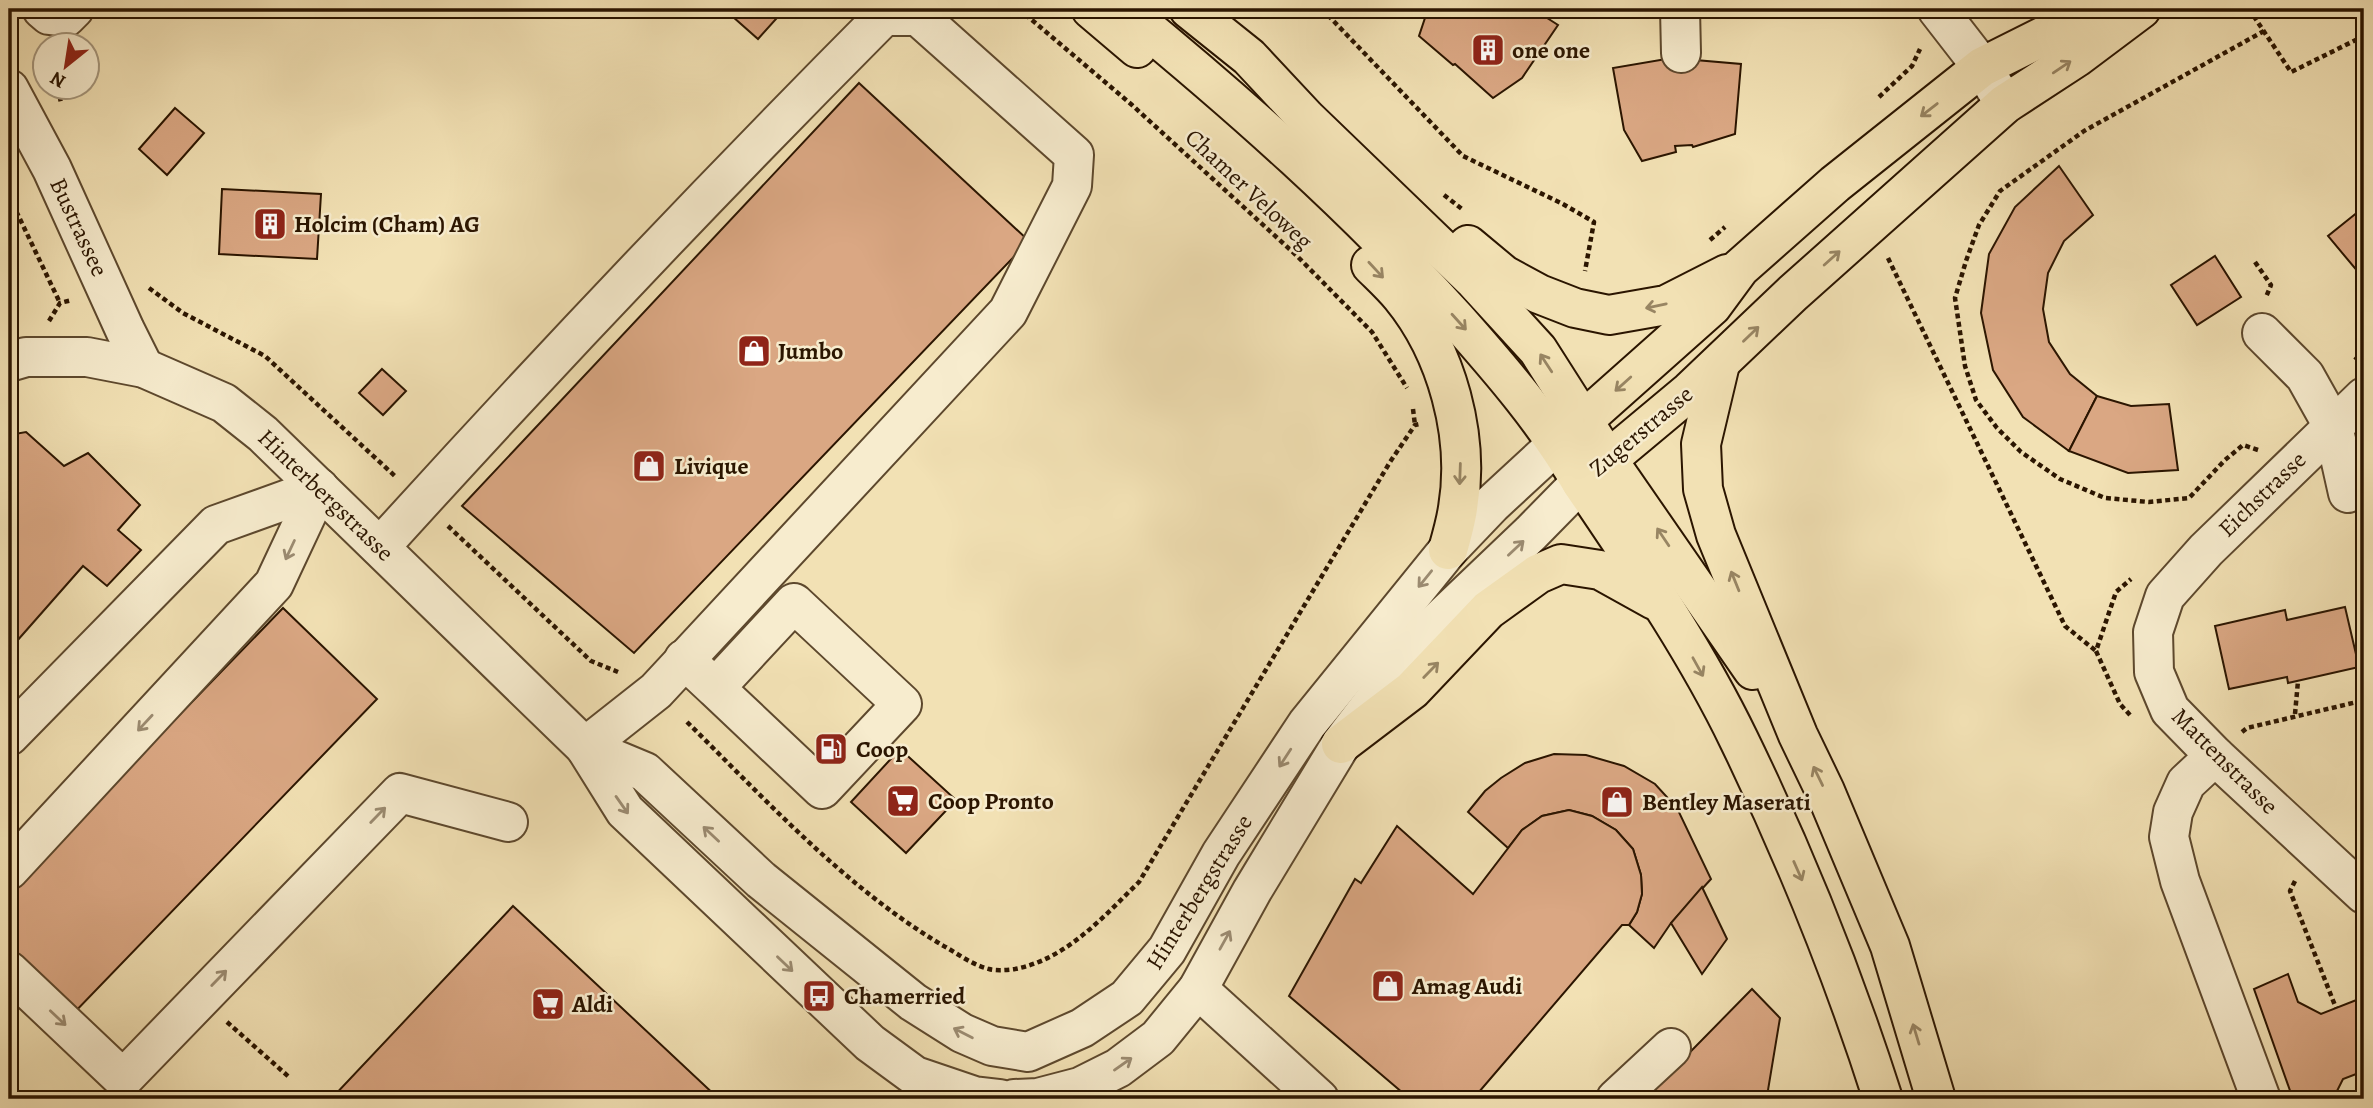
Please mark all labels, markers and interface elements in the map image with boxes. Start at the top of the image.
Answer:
building icon: one one [1469,31,1507,69]
north arrow [32,32,102,102]
place label: one one [1512,34,1590,66]
one-way arrow [2052,60,2072,74]
text: N [45,65,70,95]
one-way arrow [1920,102,1939,117]
street label: Chamer Veloweg [1178,121,1320,257]
street label: Bustrassee [42,172,116,282]
building icon: Holcim (Cham) AG [251,205,289,243]
place label: Holcim (Cham) AG [294,208,480,240]
one-way arrow [1823,250,1841,266]
one-way arrow [1367,261,1384,278]
one-way arrow [1645,300,1668,314]
one-way arrow [1451,313,1467,331]
one-way arrow [1742,325,1759,342]
shop icon: Jumbo [735,332,773,370]
place label: Jumbo [778,335,843,367]
one-way arrow [1539,354,1553,373]
one-way arrow [1614,376,1632,392]
street label: Zugerstrasse [1582,378,1700,484]
street label: Hinterbergstrasse [251,422,401,568]
street label: Eichstrasse [2211,444,2313,544]
shop icon: Livique [630,447,668,485]
place label: Livique [674,450,749,482]
one-way arrow [1453,462,1466,485]
one-way arrow [1656,528,1670,547]
one-way arrow [283,539,296,560]
one-way arrow [1507,539,1524,556]
one-way arrow [1417,570,1433,588]
one-way arrow [1727,571,1740,593]
one-way arrow [1691,656,1705,676]
one-way arrow [1422,662,1439,679]
street label: Mattenstrasse [2165,701,2285,821]
one-way arrow [137,714,153,732]
fuel station icon: Coop [812,730,850,768]
place label: Coop [856,733,908,765]
one-way arrow [1277,748,1292,767]
one-way arrow [1810,766,1824,787]
supermarket icon: Coop Pronto [884,782,922,820]
shop icon: Bentley Maserati [1598,783,1636,821]
place label: Coop Pronto [928,785,1054,817]
place label: Bentley Maserati [1642,786,1811,818]
one-way arrow [615,795,629,814]
one-way arrow [370,807,387,824]
street label: Hinterbergstrasse [1138,808,1260,976]
one-way arrow [703,825,720,842]
one-way arrow [1792,860,1805,881]
one-way arrow [1218,930,1232,950]
one-way arrow [776,955,793,972]
shop icon: Amag Audi [1369,967,1407,1005]
one-way arrow [211,970,228,987]
place label: Amag Audi [1411,970,1522,1002]
bus stop icon: Chamerried [800,977,838,1015]
place label: Chamerried [844,980,966,1012]
supermarket icon: Aldi [529,985,567,1023]
place label: Aldi [571,988,613,1020]
one-way arrow [50,1010,67,1027]
one-way arrow [1909,1023,1922,1045]
one-way arrow [953,1026,974,1039]
one-way arrow [1113,1057,1132,1071]

